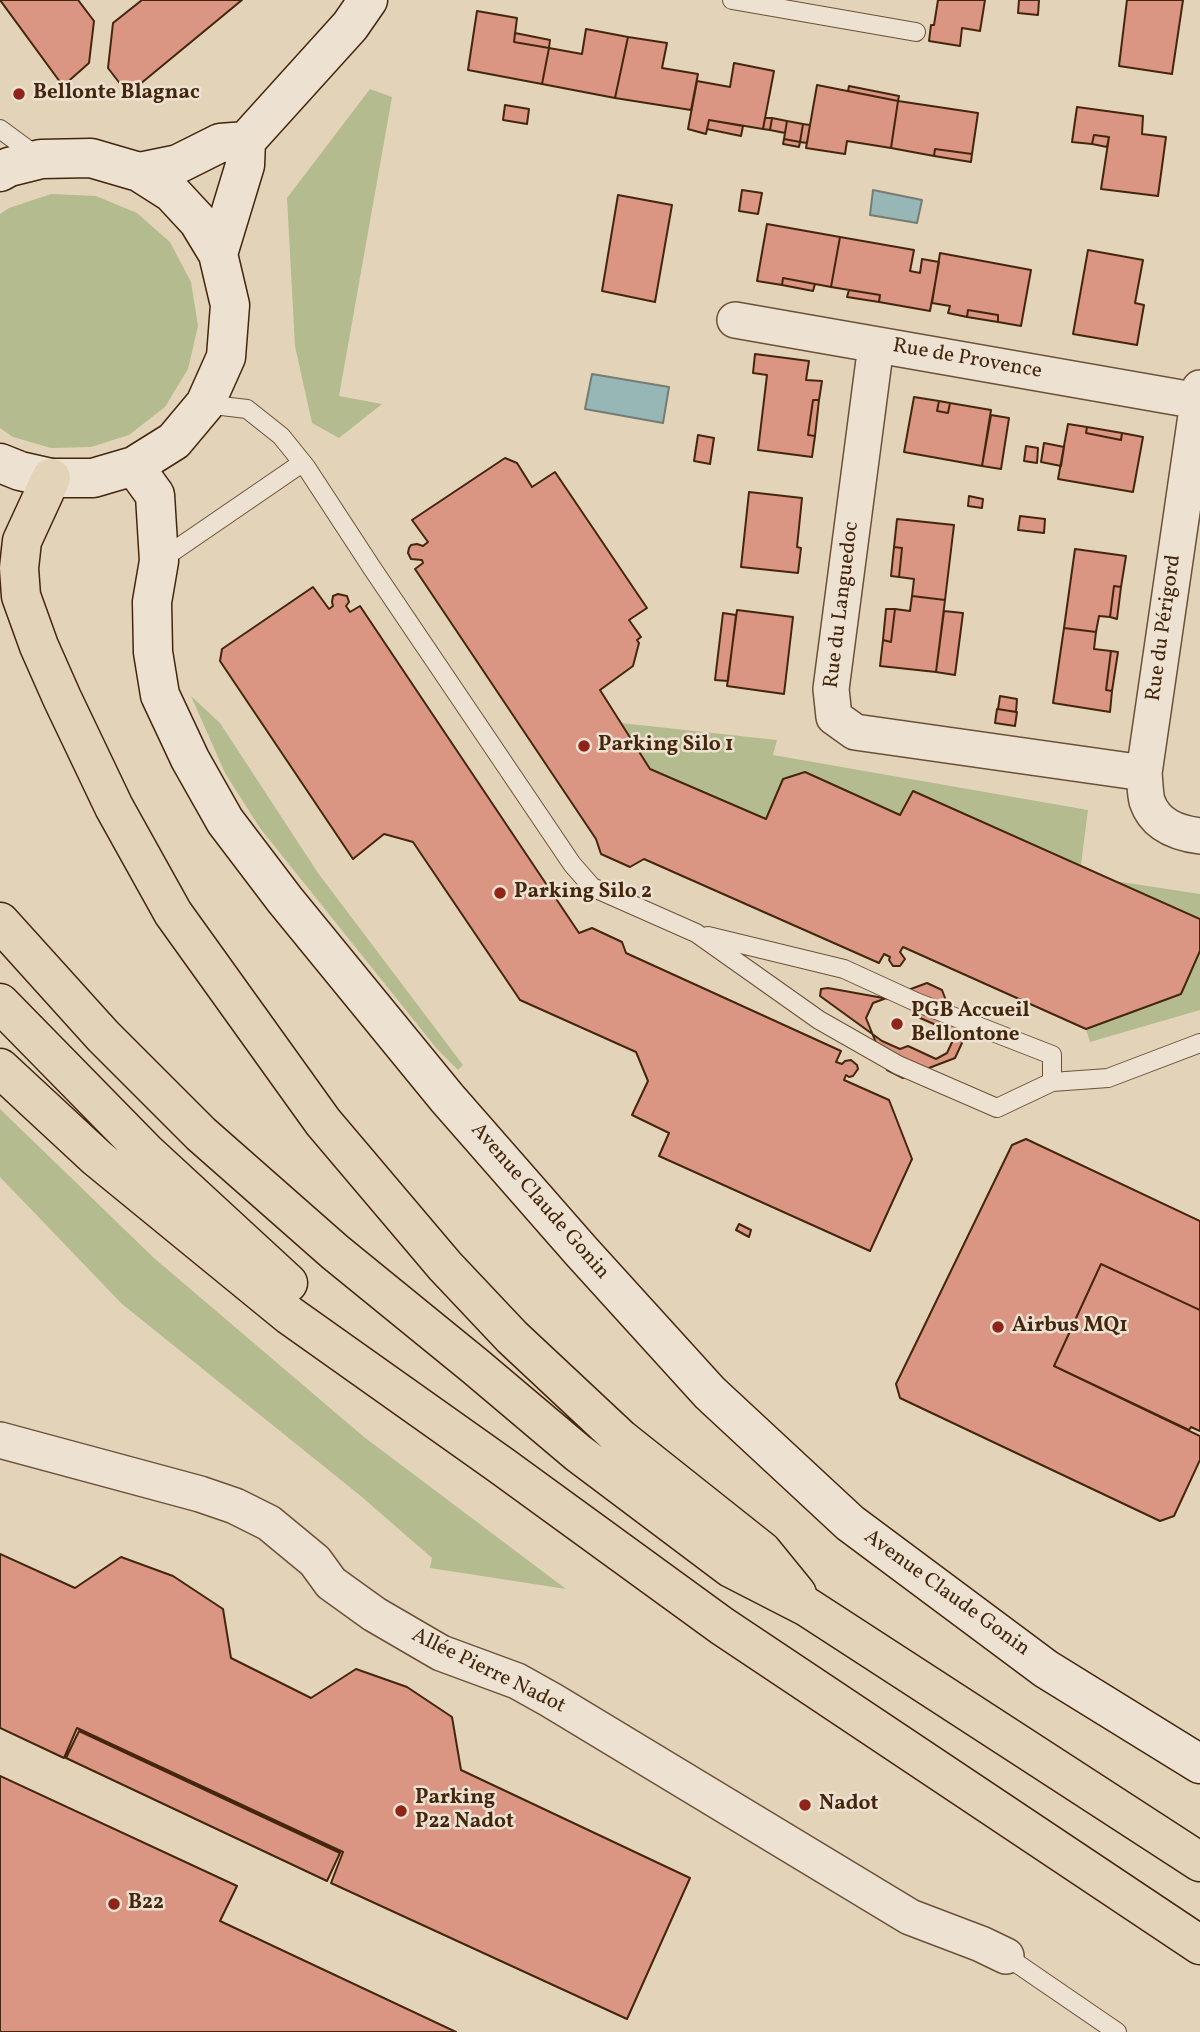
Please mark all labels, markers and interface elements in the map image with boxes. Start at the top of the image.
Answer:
place label: Bellonte Blagnac [33,81,200,107]
marker: Bellonte Blagnac [11,86,27,102]
street label: Rue de Provence [890,334,1044,386]
street label: Rue du Languedoc [820,520,866,690]
street label: Rue du Périgord [1142,553,1188,703]
place label: Parking Silo 1 [598,733,733,759]
marker: Parking Silo 1 [576,738,592,754]
place label: Parking Silo 2 [514,880,652,906]
marker: Parking Silo 2 [492,885,508,901]
place label: PGB Accueil Bellontone [911,999,1030,1049]
marker: PGB Accueil Bellontone [889,1016,905,1032]
street label: Avenue Claude Gonin [464,1119,614,1285]
place label: Airbus MQ1 [1012,1314,1128,1340]
marker: Airbus MQ1 [990,1319,1006,1335]
street label: Avenue Claude Gonin [858,1525,1034,1663]
street label: Allée Pierre Nadot [407,1624,569,1720]
place label: Parking P22 Nadot [415,1786,514,1836]
place label: Nadot [819,1792,878,1818]
marker: Nadot [797,1797,813,1813]
marker: Parking P22 Nadot [393,1803,409,1819]
place label: B22 [128,1891,164,1917]
marker: B22 [106,1896,122,1912]

